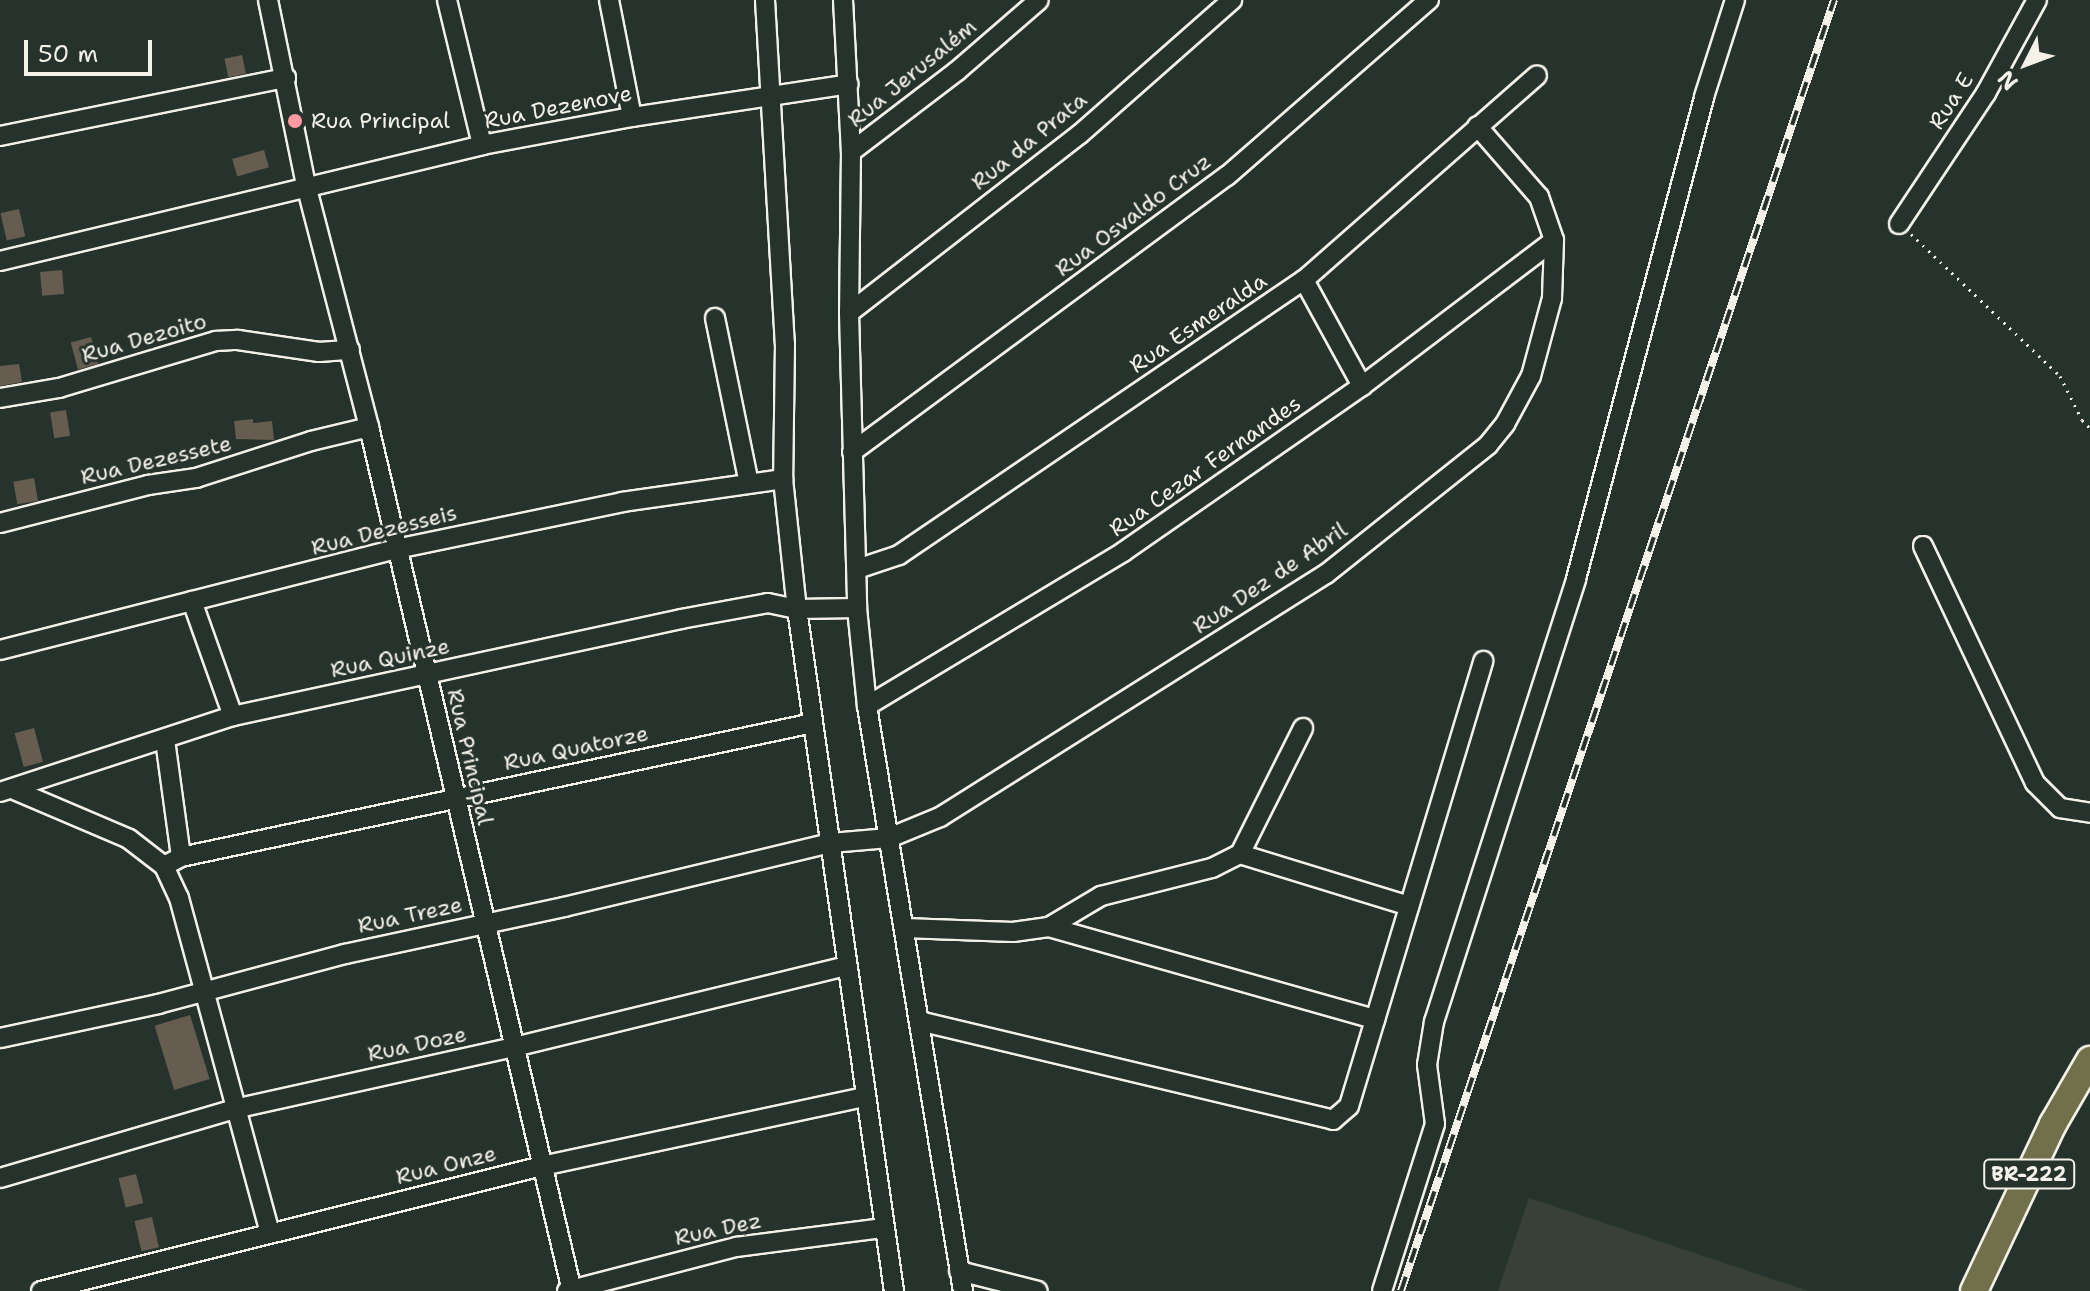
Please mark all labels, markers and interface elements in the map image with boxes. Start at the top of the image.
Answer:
street label: Rua Jerusalém [843,13,981,133]
scale bar [28,24,156,74]
north arrow [1986,24,2066,104]
text: 50 m [38,38,98,70]
text: N [1991,64,2024,97]
street label: Rua E [1923,68,1979,134]
street label: Rua Dezenove [482,80,634,134]
street label: Rua da Prata [966,86,1092,196]
place label: Rua Principal [311,108,450,134]
marker: Rua Principal [286,112,304,130]
street label: Rua Osvaldo Cruz [1050,148,1216,282]
street label: Rua Esmeralda [1124,267,1272,379]
street label: Rua Dezoito [79,308,209,368]
street label: Rua Cezar Fernandes [1104,390,1306,542]
street label: Rua Dezessete [78,430,234,490]
street label: Rua Dezesseis [308,499,460,561]
street label: Rua Dez de Abril [1188,517,1352,639]
street label: Rua Quinze [328,633,452,683]
street label: Rua Principal [442,686,498,828]
street label: Rua Quatorze [501,720,651,776]
street label: Rua Treze [355,891,465,939]
street label: Rua Doze [365,1021,469,1067]
street label: Rua Onze [393,1140,499,1190]
road number: BR-222 [1983,1158,2075,1190]
street label: Rua Dez [672,1207,764,1251]

